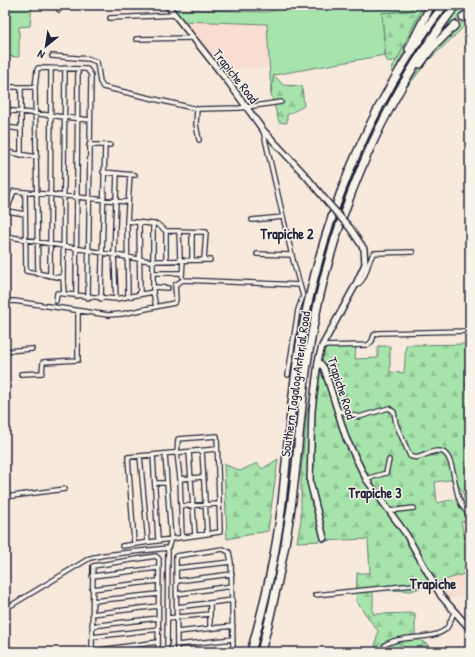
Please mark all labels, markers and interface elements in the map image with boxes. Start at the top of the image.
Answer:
north arrow [26,26,66,66]
street label: Trapiche Road [209,45,263,107]
text: N [35,47,47,62]
district label: Trapiche 2 [259,224,314,245]
street label: Southern Tagalog Arterial Road [276,310,314,458]
street label: Trapiche Road [323,354,361,422]
district label: Trapiche 3 [348,483,402,504]
district label: Trapiche [409,573,456,595]

